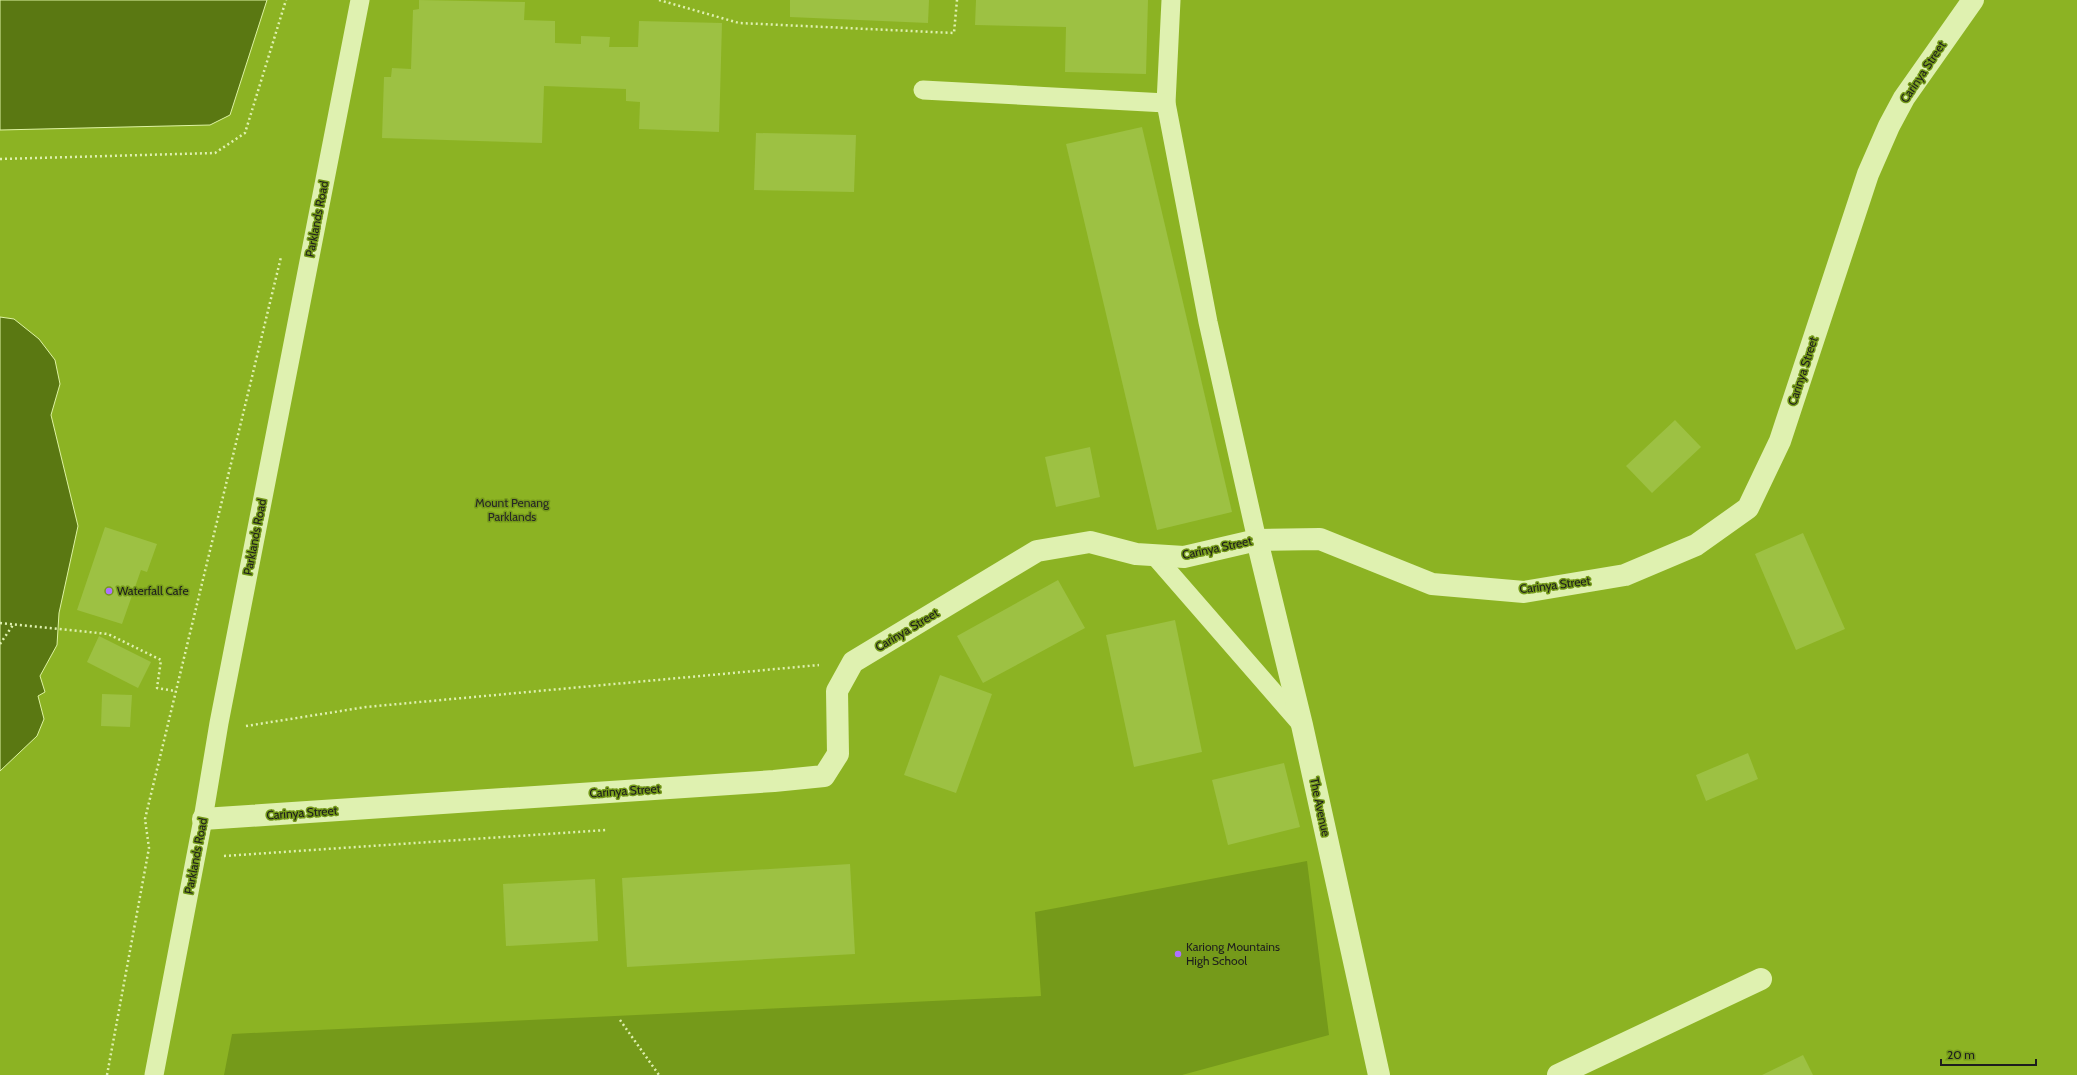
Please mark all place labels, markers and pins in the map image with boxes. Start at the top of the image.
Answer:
place label: Waterfall Cafe [117,583,189,598]
marker: Waterfall Cafe [104,586,114,596]
place label: Kariong Mountains High School [1186,939,1280,968]
marker: Kariong Mountains High School [1173,949,1183,959]

